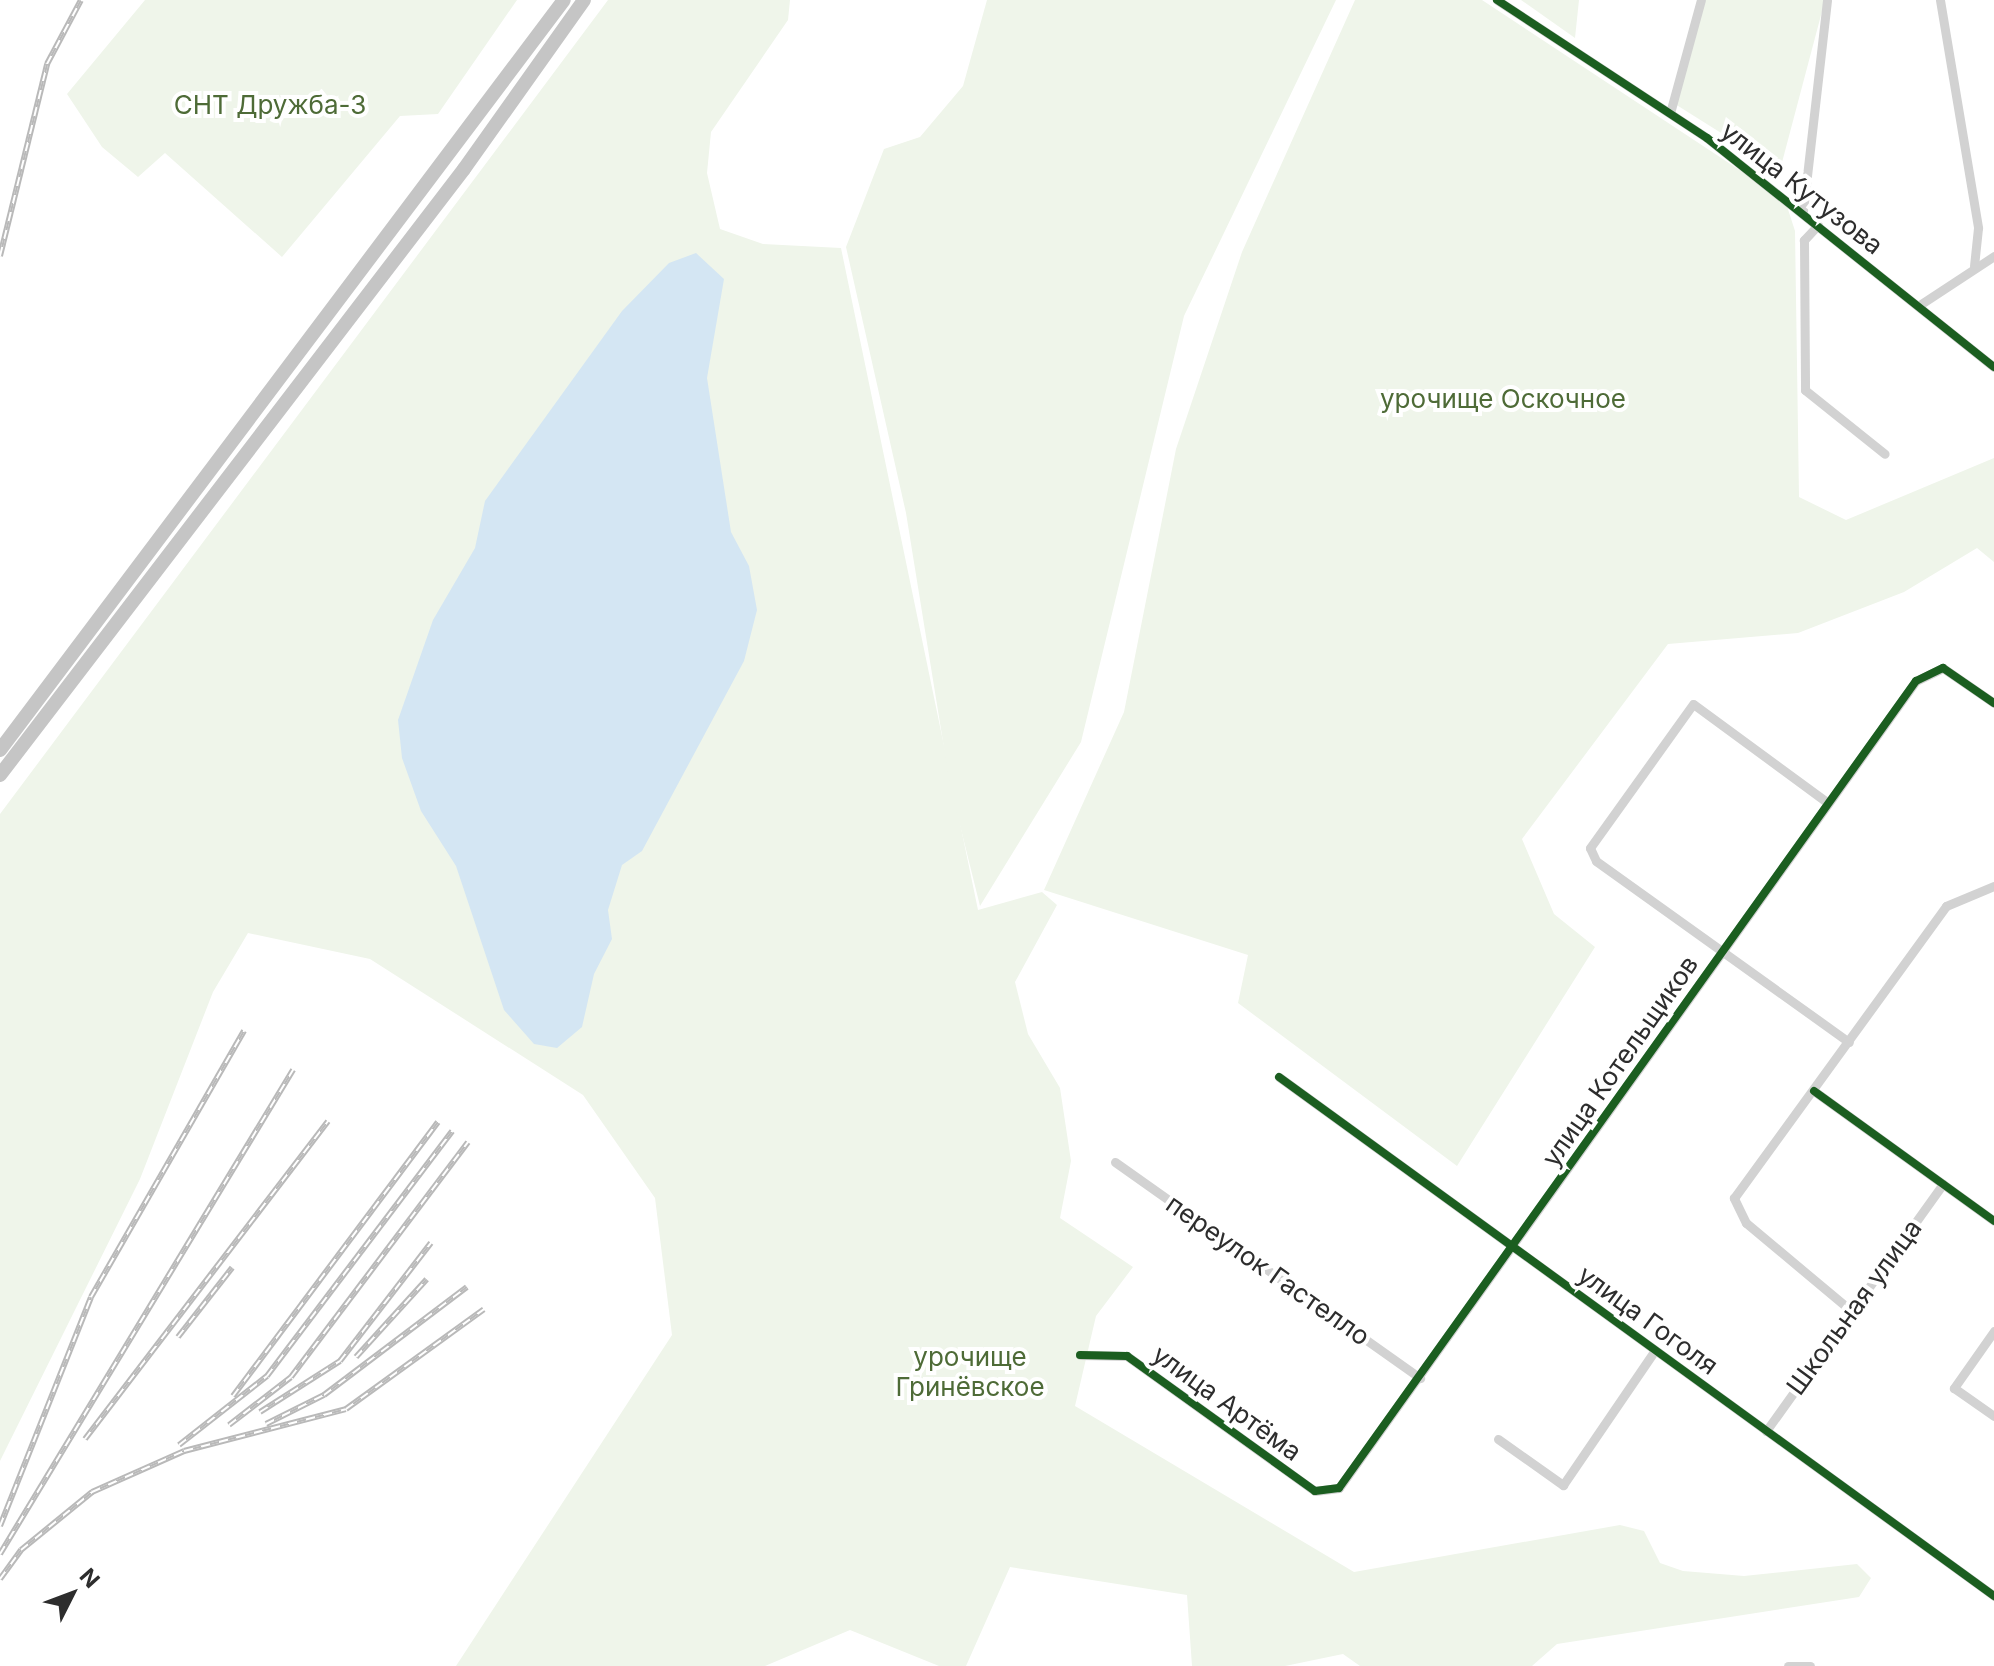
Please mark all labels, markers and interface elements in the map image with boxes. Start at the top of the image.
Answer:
park label: СНТ Дружба-3 [174,89,366,121]
street label: улица Кутузова [1715,115,1889,261]
park label: урочище Оскочное [1380,383,1626,415]
street label: улица Котельщиков [1535,949,1705,1173]
street label: переулок Гастелло [1160,1188,1376,1352]
street label: Школьная улица [1780,1213,1928,1401]
street label: улица Гоголя [1572,1259,1724,1381]
street label: улица Артёма [1146,1339,1308,1467]
park label: урочище Гринёвское [895,1341,1045,1402]
north arrow [32,1554,112,1634]
text: N [75,1563,105,1593]

